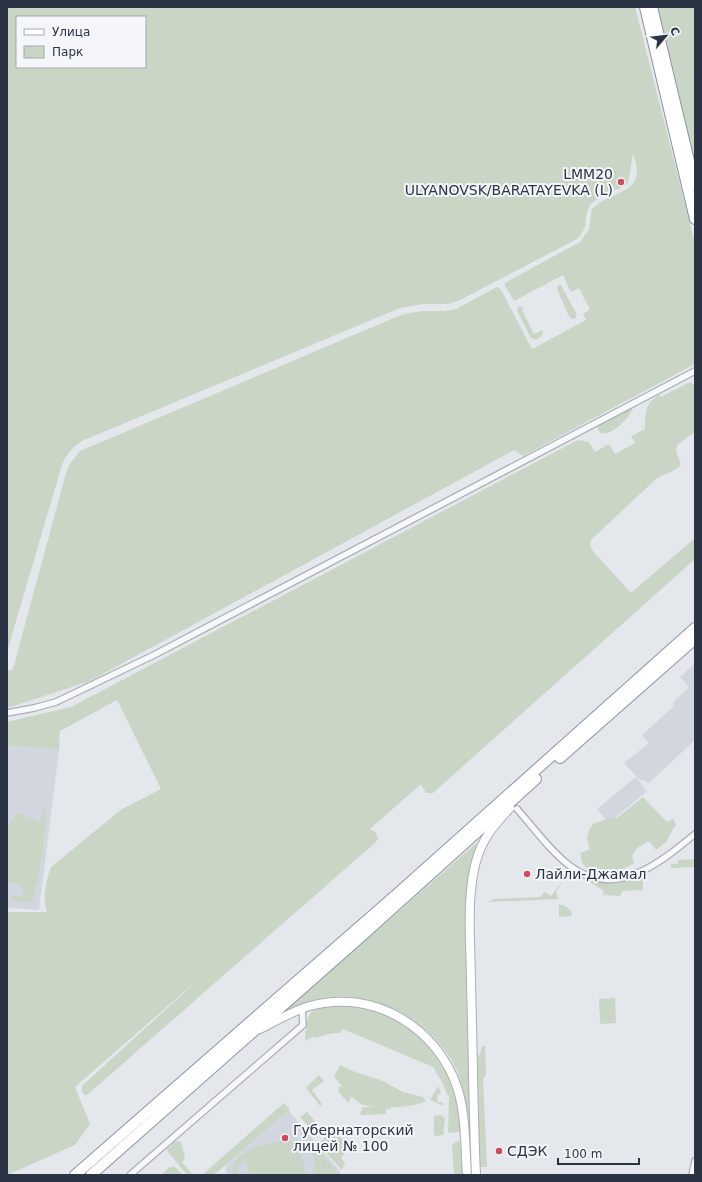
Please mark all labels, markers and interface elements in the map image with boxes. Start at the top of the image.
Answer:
legend [16,16,146,68]
north arrow [646,16,686,56]
text: Улица [52,25,90,39]
text: С [667,25,682,38]
text: Парк [52,45,83,59]
place label: LMM20 ULYANOVSK/BARATAYEVKA (L) [405,166,613,198]
marker: LMM20 ULYANOVSK/BARATAYEVKA (L) [616,177,626,187]
place label: Лайли-Джамал [535,866,647,882]
marker: Лайли-Джамал [522,869,532,879]
place label: Губернаторский лицей № 100 [293,1122,414,1154]
marker: Губернаторский лицей № 100 [280,1133,290,1143]
scale bar [558,1140,639,1166]
place label: СДЭК [507,1143,547,1159]
marker: СДЭК [494,1146,504,1156]
text: 100 m [564,1147,602,1161]

